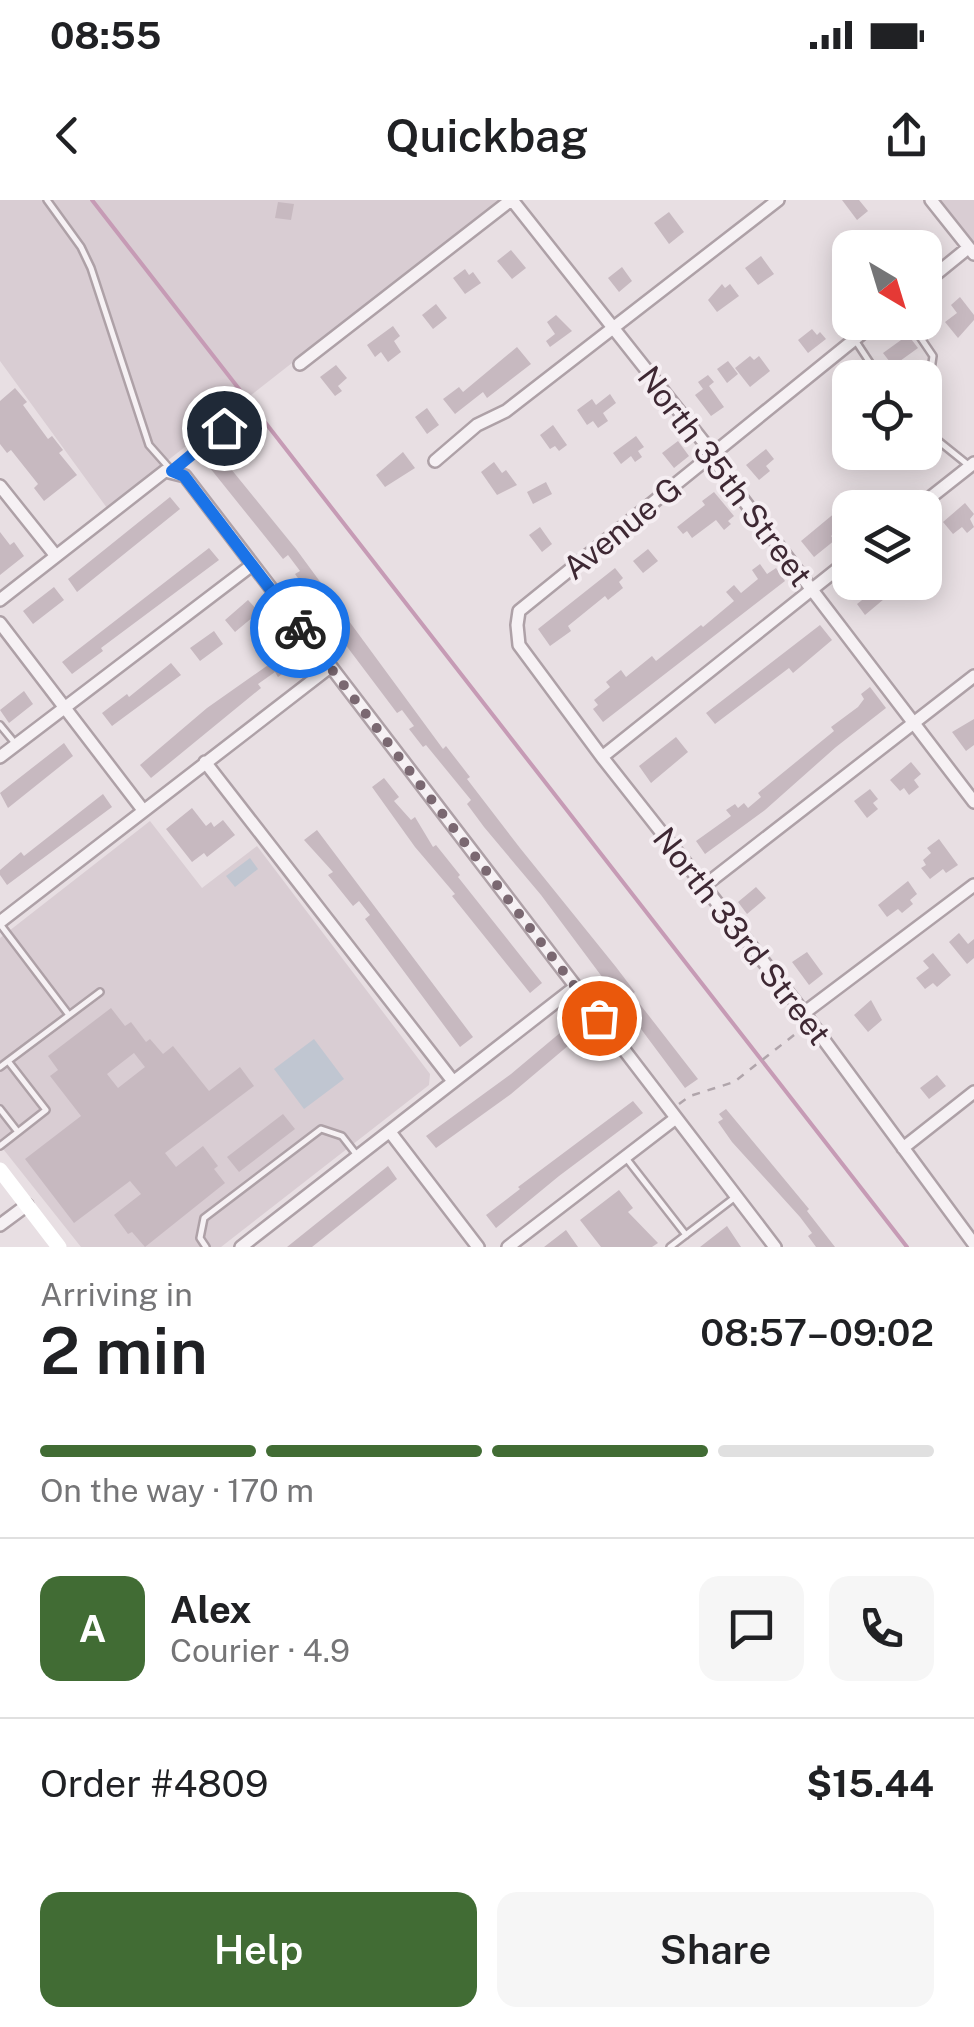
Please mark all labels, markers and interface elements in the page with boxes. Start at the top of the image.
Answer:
text: 08:55 [50,13,161,58]
icon: back [40,108,95,163]
icon: share [879,108,934,163]
text: Quickbag [386,109,588,162]
north arrow [832,230,942,340]
map controls [832,230,942,600]
street label: North 35th Street [630,359,820,593]
button: locate [832,360,942,470]
pin [182,386,267,471]
icon: home [197,401,252,456]
street label: Avenue G [556,469,688,587]
button: layers [832,490,942,600]
courier [250,578,350,678]
icon: bike [273,601,328,656]
street label: North 33rd Street [646,820,838,1052]
pin [557,976,642,1061]
icon: bag [572,991,627,1046]
text: Arriving in [40,1276,193,1313]
text: 08:57–09:02 [700,1310,934,1355]
text: 2 min [40,1312,208,1389]
text: On the way · 170 m [40,1472,314,1509]
button: chat [699,1576,804,1681]
button: phone [829,1576,934,1681]
text: Alex [170,1587,252,1632]
text: A [79,1606,106,1651]
text: Courier · 4.9 [170,1632,350,1669]
text: Order #4809 [40,1761,268,1806]
text: $15.44 [806,1761,934,1806]
button: Help [40,1892,477,2007]
button: Share [497,1892,934,2007]

